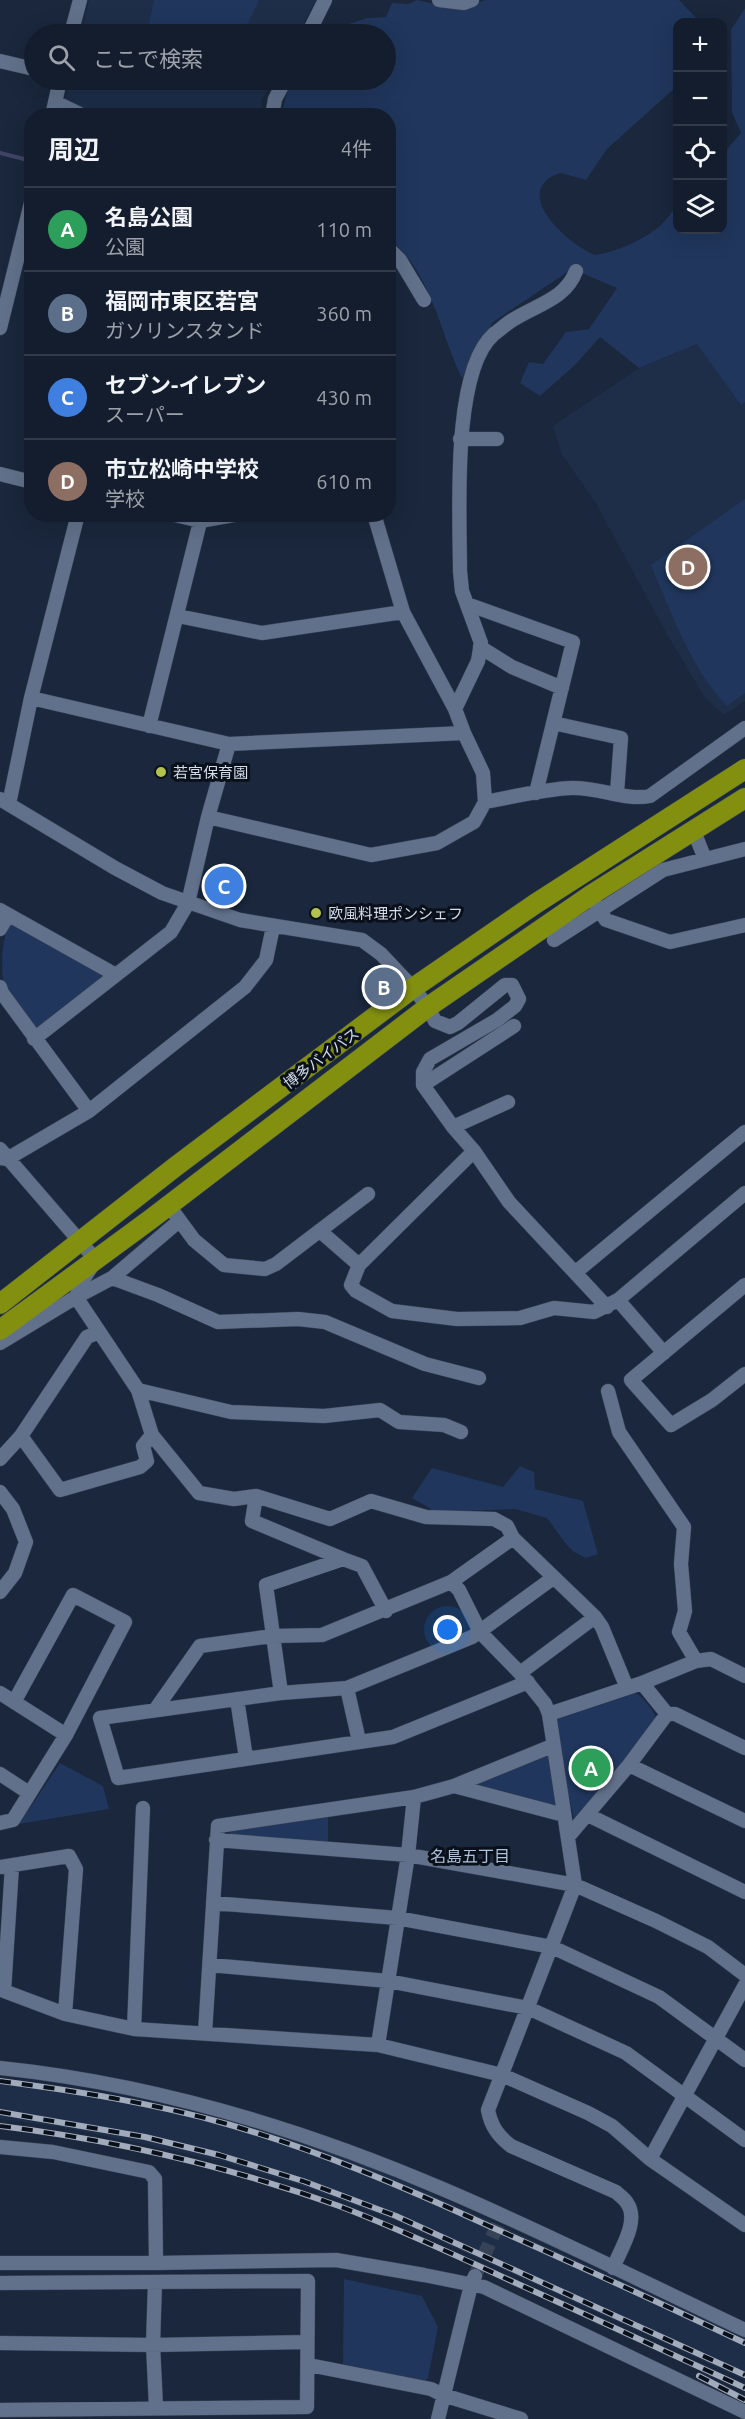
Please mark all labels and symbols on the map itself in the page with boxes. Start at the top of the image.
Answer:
pin: D [668,544,708,590]
place label: 若宮保育園 [173,764,248,781]
marker: 若宮保育園 [154,765,168,779]
pin: C [204,864,244,908]
place label: 欧風料理ポンシェフ [328,905,463,922]
marker: 欧風料理ポンシェフ [309,906,323,920]
pin: B [364,964,404,1010]
street label: 博多バイパス [280,1024,362,1092]
your location [433,1615,462,1644]
pin: A [572,1746,610,1790]
district label: 名島五丁目 [430,1847,510,1865]

